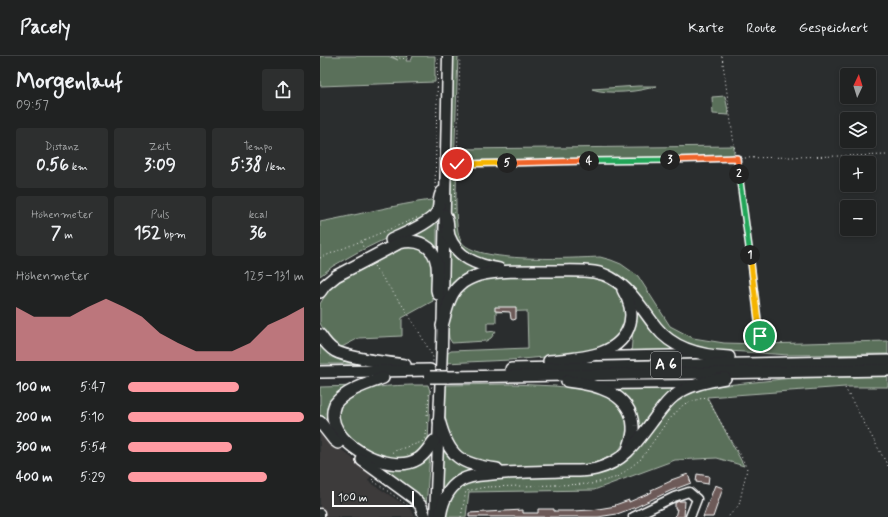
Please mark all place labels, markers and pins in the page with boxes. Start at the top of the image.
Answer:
pin [440,147,474,181]
pin: 3 [660,150,680,170]
pin: 4 [579,151,599,171]
pin: 5 [497,153,517,173]
pin: 2 [729,164,749,184]
pin: 1 [740,245,760,265]
pin [743,319,777,353]

